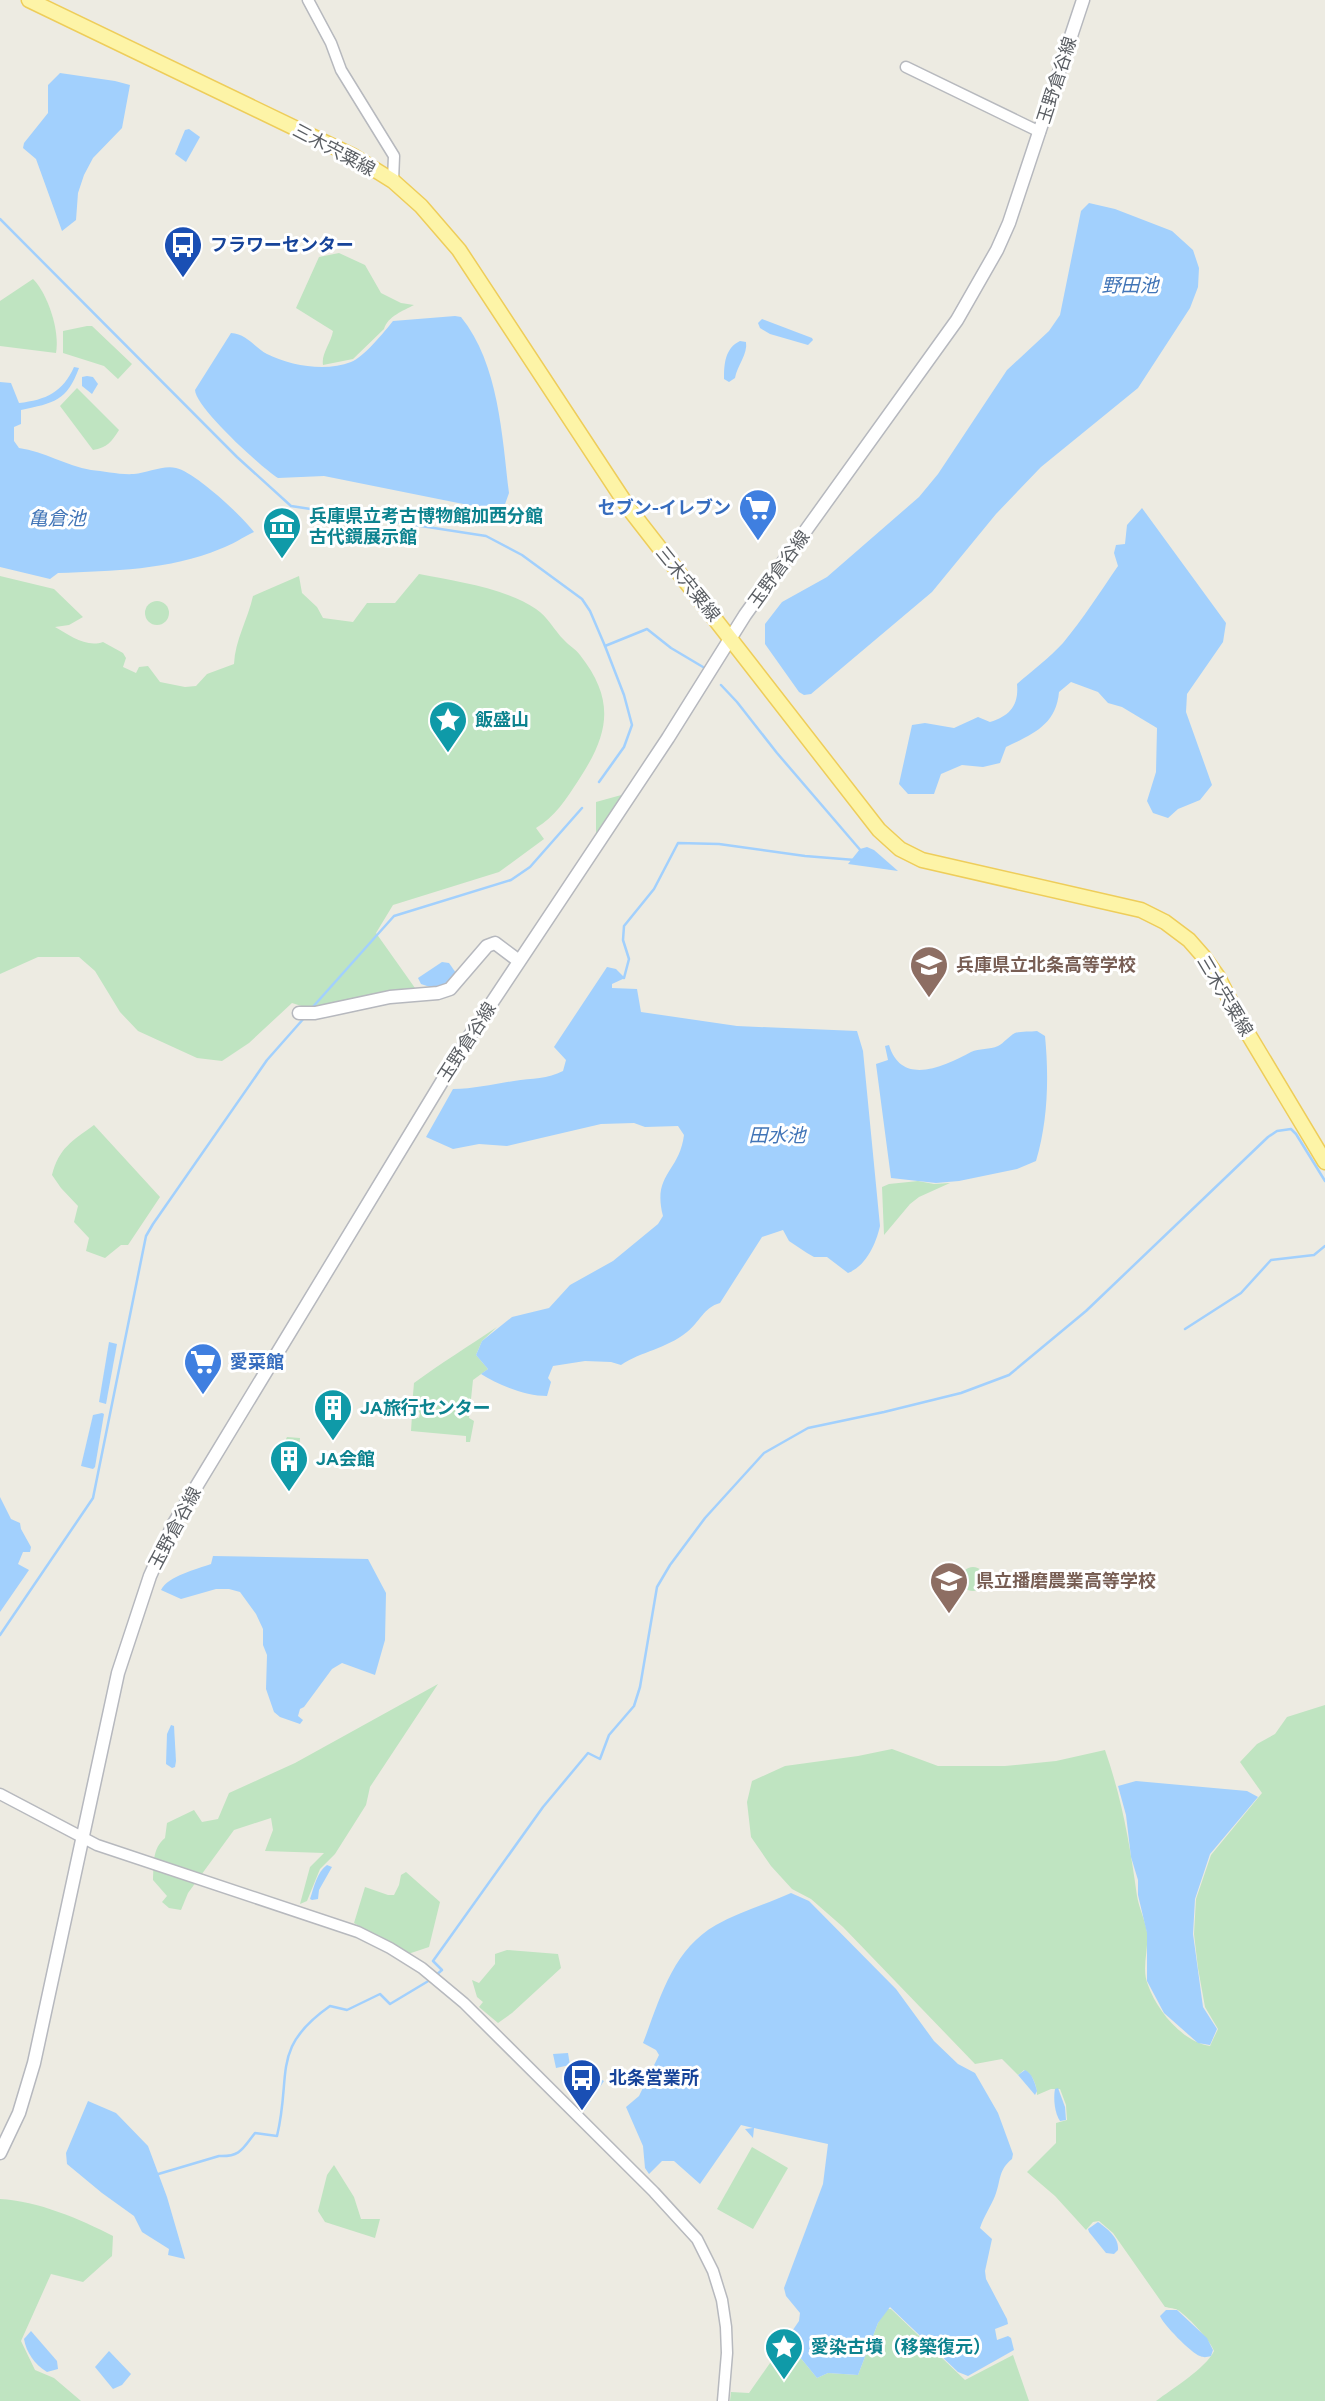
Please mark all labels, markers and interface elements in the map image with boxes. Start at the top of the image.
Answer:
street label: 玉野倉谷線 [1033,34,1081,126]
street label: 三木宍粟線 [289,119,379,181]
bus stop icon: フラワーセンター [162,224,204,279]
place label: フラワーセンター [210,234,354,256]
water label: 野田池 [1101,274,1160,297]
supermarket icon: セブン-イレブン [737,487,779,542]
place label: セブン-イレブン [598,497,731,519]
museum icon: 兵庫県立考古博物館加西分館 古代鏡展示館 [261,505,303,560]
place label: 兵庫県立考古博物館加西分館 古代鏡展示館 [309,505,543,548]
water label: 亀倉池 [28,507,87,530]
street label: 玉野倉谷線 [744,526,814,612]
street label: 三木宍粟線 [651,542,725,626]
place icon: 飯盛山 [427,699,469,754]
place label: 飯盛山 [475,709,529,731]
school or university icon: 兵庫県立北条高等学校 [908,944,950,999]
street label: 三木宍粟線 [1192,952,1258,1040]
place label: 兵庫県立北条高等学校 [956,954,1136,976]
street label: 玉野倉谷線 [433,998,501,1086]
water label: 田水池 [748,1124,807,1147]
supermarket icon: 愛菜館 [182,1341,224,1396]
place label: 愛菜館 [230,1351,284,1373]
building icon: JA旅行センター [312,1387,354,1442]
place label: JA旅行センター [360,1397,491,1419]
building icon: JA会館 [268,1438,310,1493]
place label: JA会館 [316,1448,375,1470]
street label: 玉野倉谷線 [144,1483,206,1573]
school or university icon: 県立播磨農業高等学校 [928,1560,970,1615]
place label: 県立播磨農業高等学校 [976,1570,1156,1592]
bus stop icon: 北条営業所 [561,2057,603,2112]
place label: 北条営業所 [609,2067,699,2089]
place icon: 愛染古墳（移築復元） [763,2326,805,2381]
place label: 愛染古墳（移築復元） [811,2336,991,2358]

